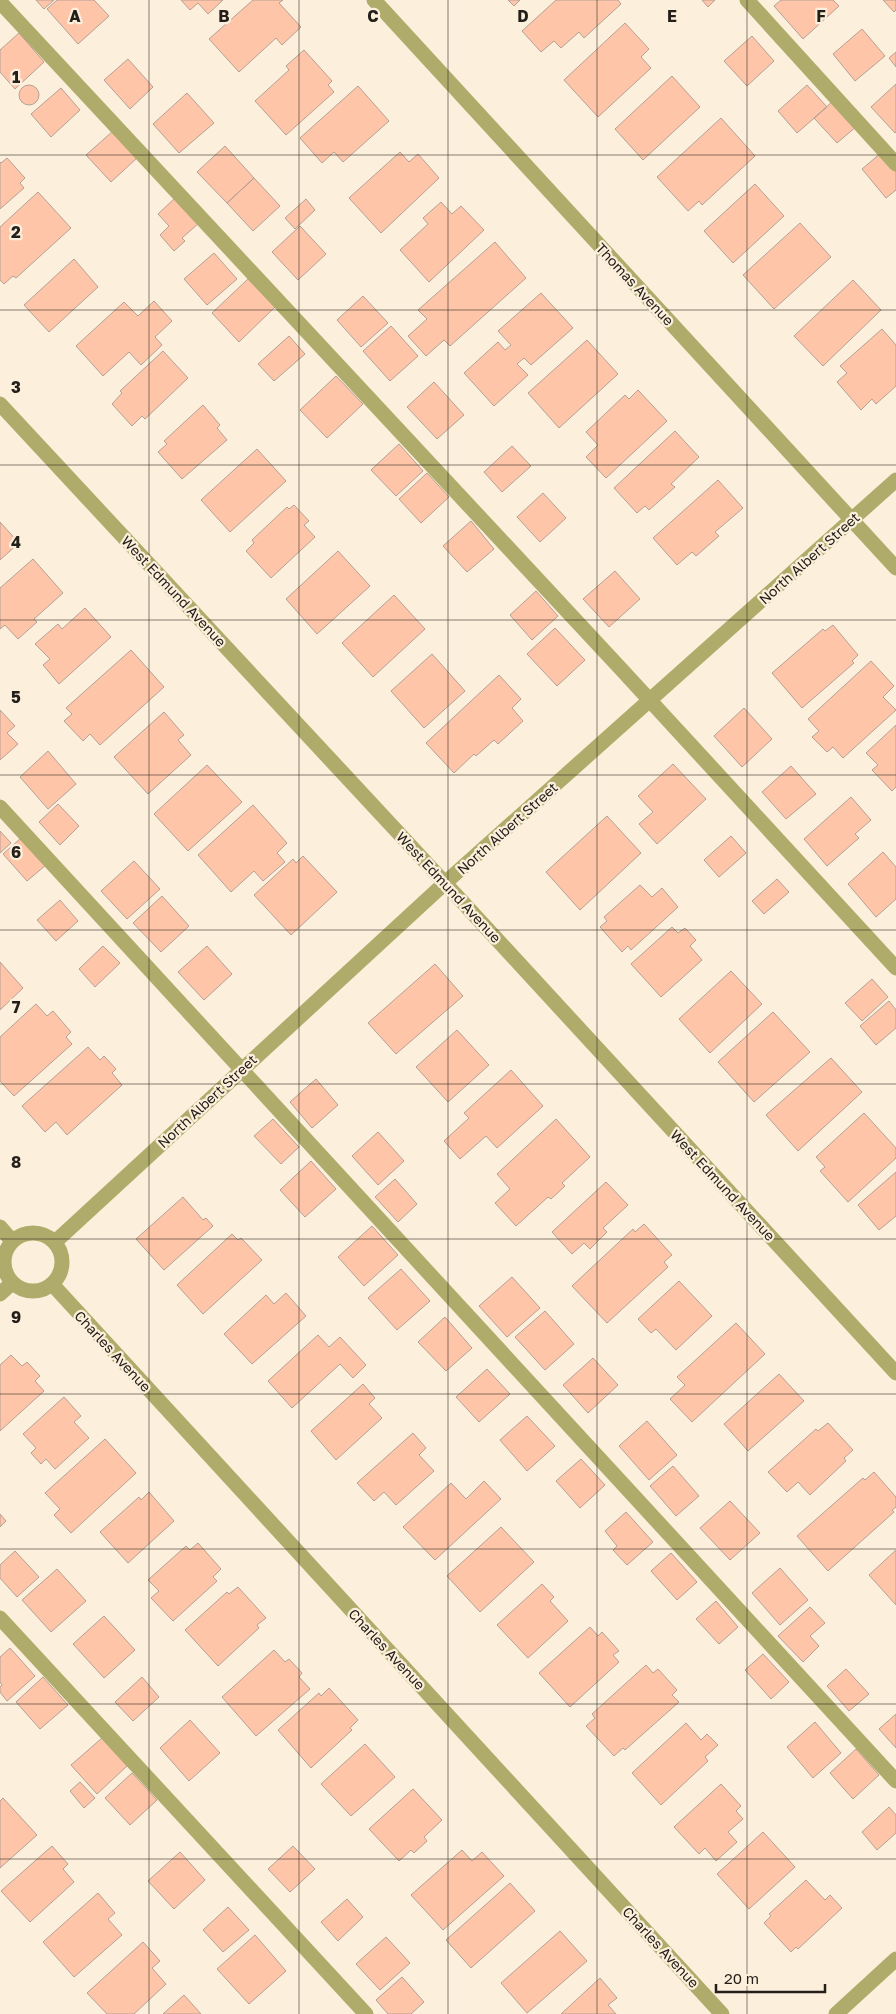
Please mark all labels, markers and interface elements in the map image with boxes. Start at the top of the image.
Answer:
text: A [69,6,81,26]
text: B [218,6,230,26]
text: C [367,6,379,26]
text: D [517,6,529,26]
text: E [667,6,677,26]
text: F [816,6,826,26]
text: 1 [12,67,20,87]
text: 2 [11,222,21,242]
street label: Thomas Avenue [593,239,677,329]
text: 3 [11,377,21,397]
street label: North Albert Street [755,508,863,608]
text: 4 [11,532,21,552]
street label: West Edmund Avenue [118,532,230,650]
text: 5 [11,687,21,707]
street label: North Albert Street [453,778,561,878]
street label: West Edmund Avenue [393,828,505,946]
text: 6 [11,842,21,862]
text: 7 [12,997,21,1017]
street label: North Albert Street [154,1051,260,1151]
street label: West Edmund Avenue [667,1126,779,1244]
text: 8 [11,1152,21,1172]
text: 9 [11,1307,21,1327]
street label: Charles Avenue [71,1307,155,1395]
street label: Charles Avenue [345,1605,429,1693]
street label: Charles Avenue [619,1903,703,1991]
scale bar [716,1962,825,1994]
text: 20 m [724,1969,759,1987]

